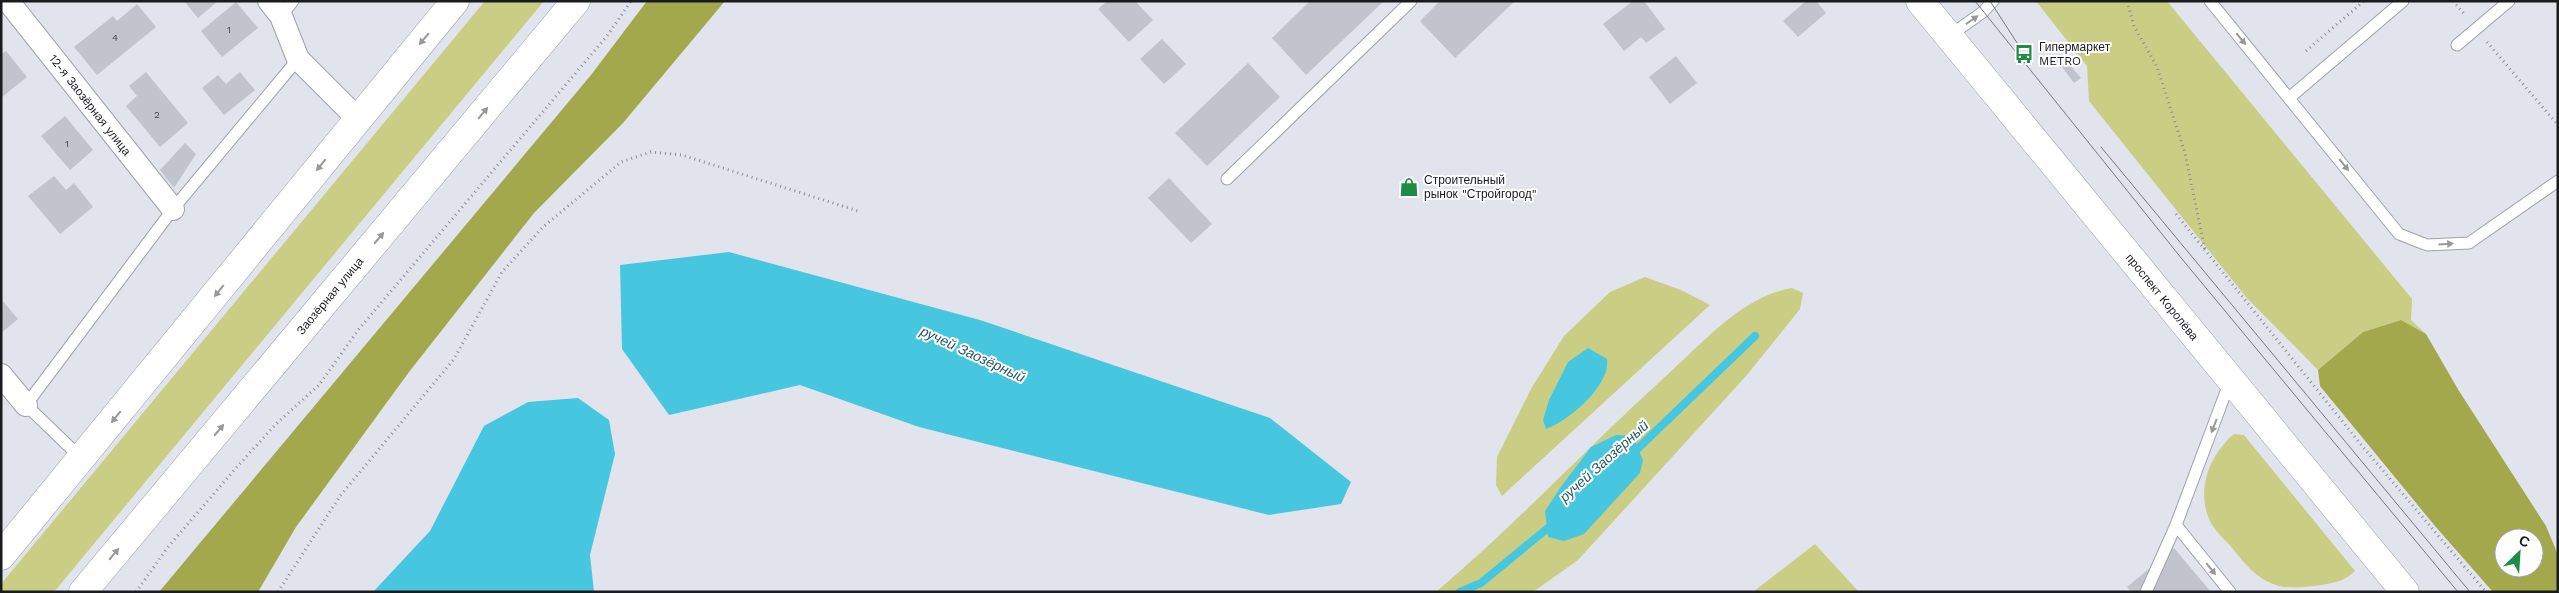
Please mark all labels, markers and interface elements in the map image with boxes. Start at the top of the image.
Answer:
one-way arrow [1965,15,1979,25]
house number: 1 [227,24,231,35]
house number: 4 [112,32,118,43]
one-way arrow [418,32,429,45]
one-way arrow [2236,32,2247,45]
place label: Гипермаркет METRO [2039,40,2111,68]
bus stop icon: Гипермаркет METRO [2013,43,2035,65]
street label: 12-я Заозёрная улица [46,52,134,158]
one-way arrow [478,107,489,120]
house number: 2 [154,109,160,120]
house number: 1 [65,137,69,149]
one-way arrow [315,158,326,171]
one-way arrow [2338,158,2349,171]
place label: Строительный рынок "Стройгород" [1424,173,1537,201]
shop icon: Строительный рынок "Стройгород" [1398,176,1420,198]
one-way arrow [373,232,385,244]
one-way arrow [2438,239,2454,247]
street label: проспект Королёва [2123,251,2201,343]
street label: Заозёрная улица [294,254,366,337]
one-way arrow [213,284,224,297]
water label: ручей Заозёрный [917,322,1028,385]
one-way arrow [111,410,122,423]
water label: ручей Заозёрный [1556,417,1652,506]
one-way arrow [2210,419,2218,434]
one-way arrow [213,423,224,436]
north arrow [2494,528,2544,578]
text: С [2517,532,2532,551]
one-way arrow [109,548,120,561]
one-way arrow [2205,562,2216,575]

